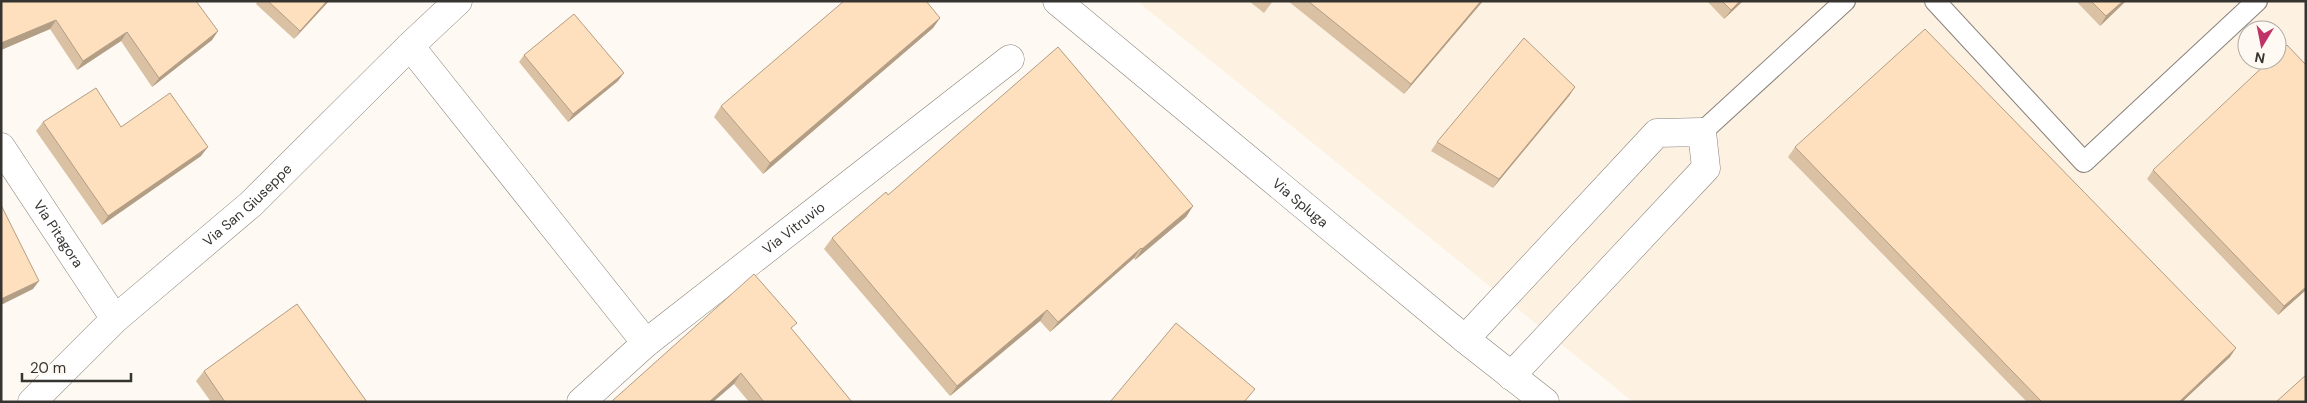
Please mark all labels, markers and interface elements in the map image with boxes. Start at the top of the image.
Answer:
north arrow [2237,20,2287,70]
text: N [2253,48,2266,68]
street label: Via San Giuseppe [199,160,295,250]
street label: Via Spluga [1269,174,1332,231]
street label: Via Pitagora [30,196,87,271]
street label: Via Vitruvio [759,198,829,258]
scale bar [22,350,131,382]
text: 20 m [30,358,66,378]

